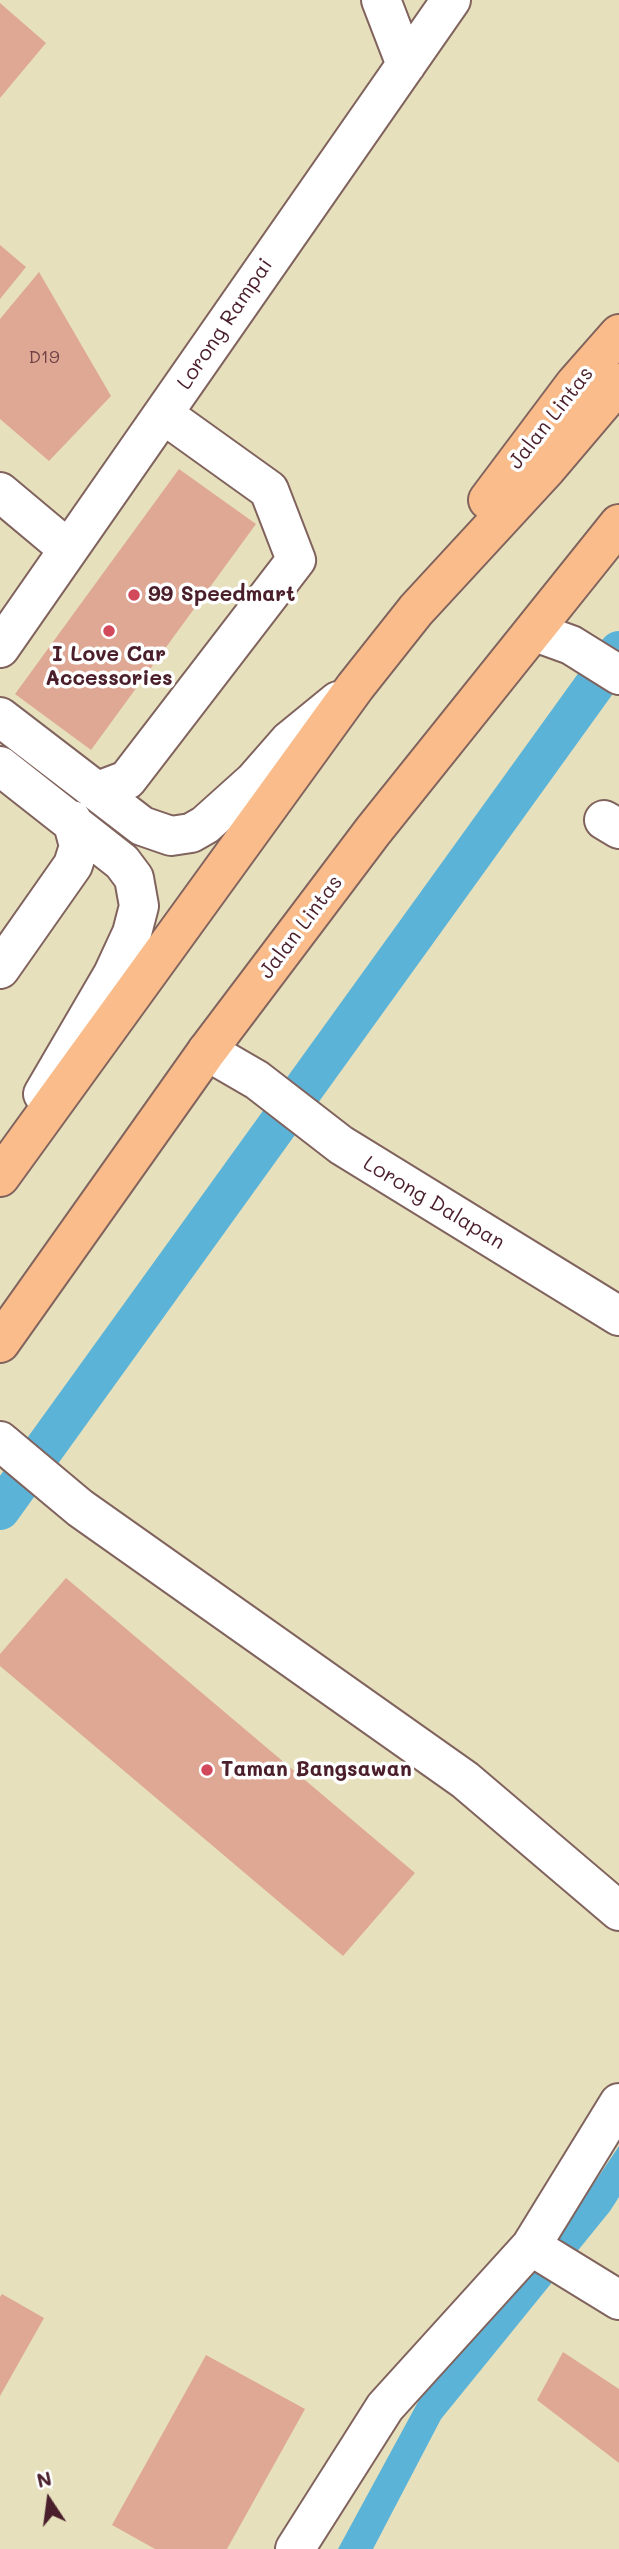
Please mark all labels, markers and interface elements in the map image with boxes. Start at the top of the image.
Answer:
street label: Lorong Rampai [172,254,278,394]
house number: D19 [28,346,60,368]
street label: Jalan Lintas [503,362,599,474]
place label: 99 Speedmart [148,582,295,608]
marker: 99 Speedmart [126,587,142,603]
marker: I Love Car Accessories [101,623,117,639]
place label: I Love Car Accessories [45,642,173,692]
street label: Jalan Lintas [254,870,348,984]
street label: Lorong Dalapan [359,1151,509,1255]
place label: Taman Bangsawan [221,1757,412,1783]
marker: Taman Bangsawan [199,1762,215,1778]
north arrow [14,2465,84,2535]
text: N [34,2465,54,2493]

